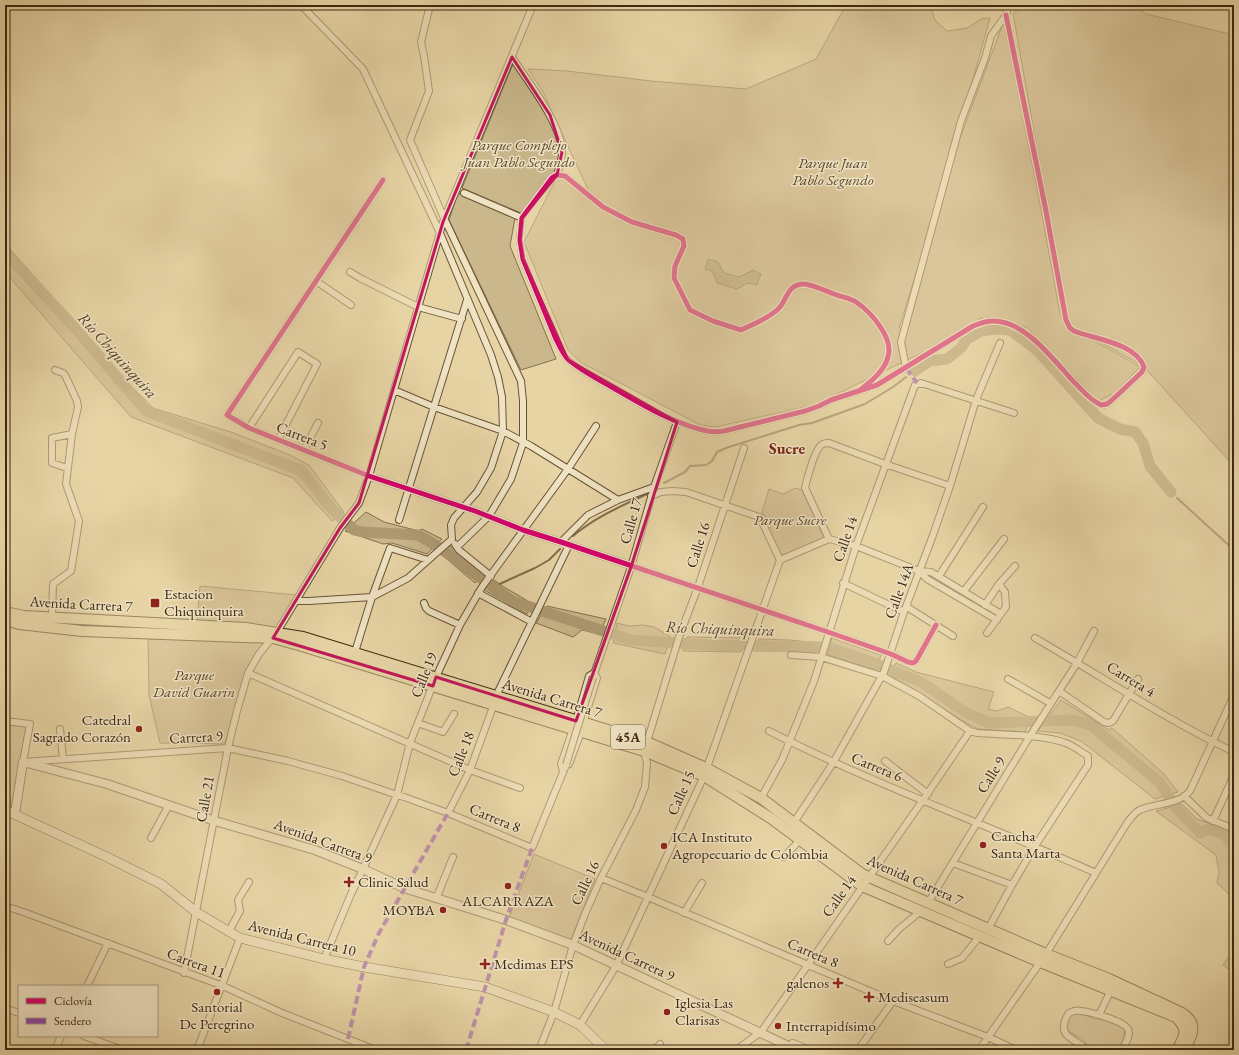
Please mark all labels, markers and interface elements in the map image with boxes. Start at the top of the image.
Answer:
park label: Parque Complejo Juan Pablo Segundo [460,135,575,171]
park label: Parque Juan Pablo Segundo [792,153,874,189]
water label: Río Chiquinquira [73,308,162,404]
street label: Carrera 5 [274,417,331,454]
district label: Sucre [769,438,806,459]
street label: Calle 17 [615,495,646,546]
park label: Parque Sucre [754,510,827,530]
street label: Calle 14 [828,513,861,564]
street label: Calle 16 [681,520,714,570]
street label: Calle 14A [880,560,917,621]
place label: Estacion Chiquinquira [164,584,244,620]
street label: Avenida Carrera 7 [28,591,134,616]
marker: Estacion Chiquinquira [149,597,161,609]
water label: Río Chiquinquira [665,616,775,642]
street label: Calle 19 [406,649,441,700]
street label: Carrera 4 [1103,657,1160,701]
park label: Parque David Guarin [152,665,235,701]
street label: Avenida Carrera 7 [499,673,605,722]
place label: Catedral Sagrado Corazón [33,710,131,746]
marker: Catedral Sagrado Corazón [134,724,144,734]
road number: 45A [611,725,645,749]
street label: Carrera 9 [169,726,223,747]
street label: Calle 18 [443,728,478,779]
street label: Carrera 6 [849,748,906,785]
street label: Calle 9 [972,753,1009,797]
street label: Calle 15 [662,767,699,818]
street label: Calle 21 [191,774,218,824]
street label: Carrera 8 [467,799,524,836]
street label: Avenida Carrera 9 [270,814,375,867]
place label: Cancha Santa Marta [991,826,1060,862]
place label: ICA Instituto Agropecuario de Colombia [671,827,828,863]
marker: Cancha Santa Marta [978,840,988,850]
marker: ICA Instituto Agropecuario de Colombia [659,841,669,851]
street label: Avenida Carrera 7 [863,849,967,910]
street label: Calle 16 [566,857,603,908]
street label: Calle 14 [817,870,860,920]
place label: Clinic Salud [358,872,429,891]
marker: Clinic Salud [343,876,355,888]
marker: ALCARRAZA [503,881,513,891]
place label: ALCARRAZA [461,891,555,910]
place label: MOYBA [382,900,436,919]
marker: MOYBA [438,905,448,915]
street label: Avenida Carrera 10 [245,915,358,960]
street label: Avenida Carrera 9 [576,924,678,985]
street label: Carrera 8 [785,933,842,972]
street label: Carrera 11 [164,943,228,982]
place label: Medimas EPS [494,954,573,973]
marker: Medimas EPS [479,958,491,970]
place label: galenos [787,973,829,992]
marker: galenos [832,977,844,989]
legend [18,985,158,1037]
marker: Santorial De Peregrino [212,987,222,997]
place label: Mediseasum [878,987,950,1006]
marker: Mediseasum [863,991,875,1003]
text: Ciclovía [54,993,92,1009]
place label: Iglesia Las Clarisas [675,993,733,1029]
place label: Santorial De Peregrino [180,997,254,1033]
marker: Iglesia Las Clarisas [662,1007,672,1017]
text: Sendero [54,1013,91,1029]
place label: Interrapidísimo [786,1016,876,1035]
marker: Interrapidísimo [773,1021,783,1031]

